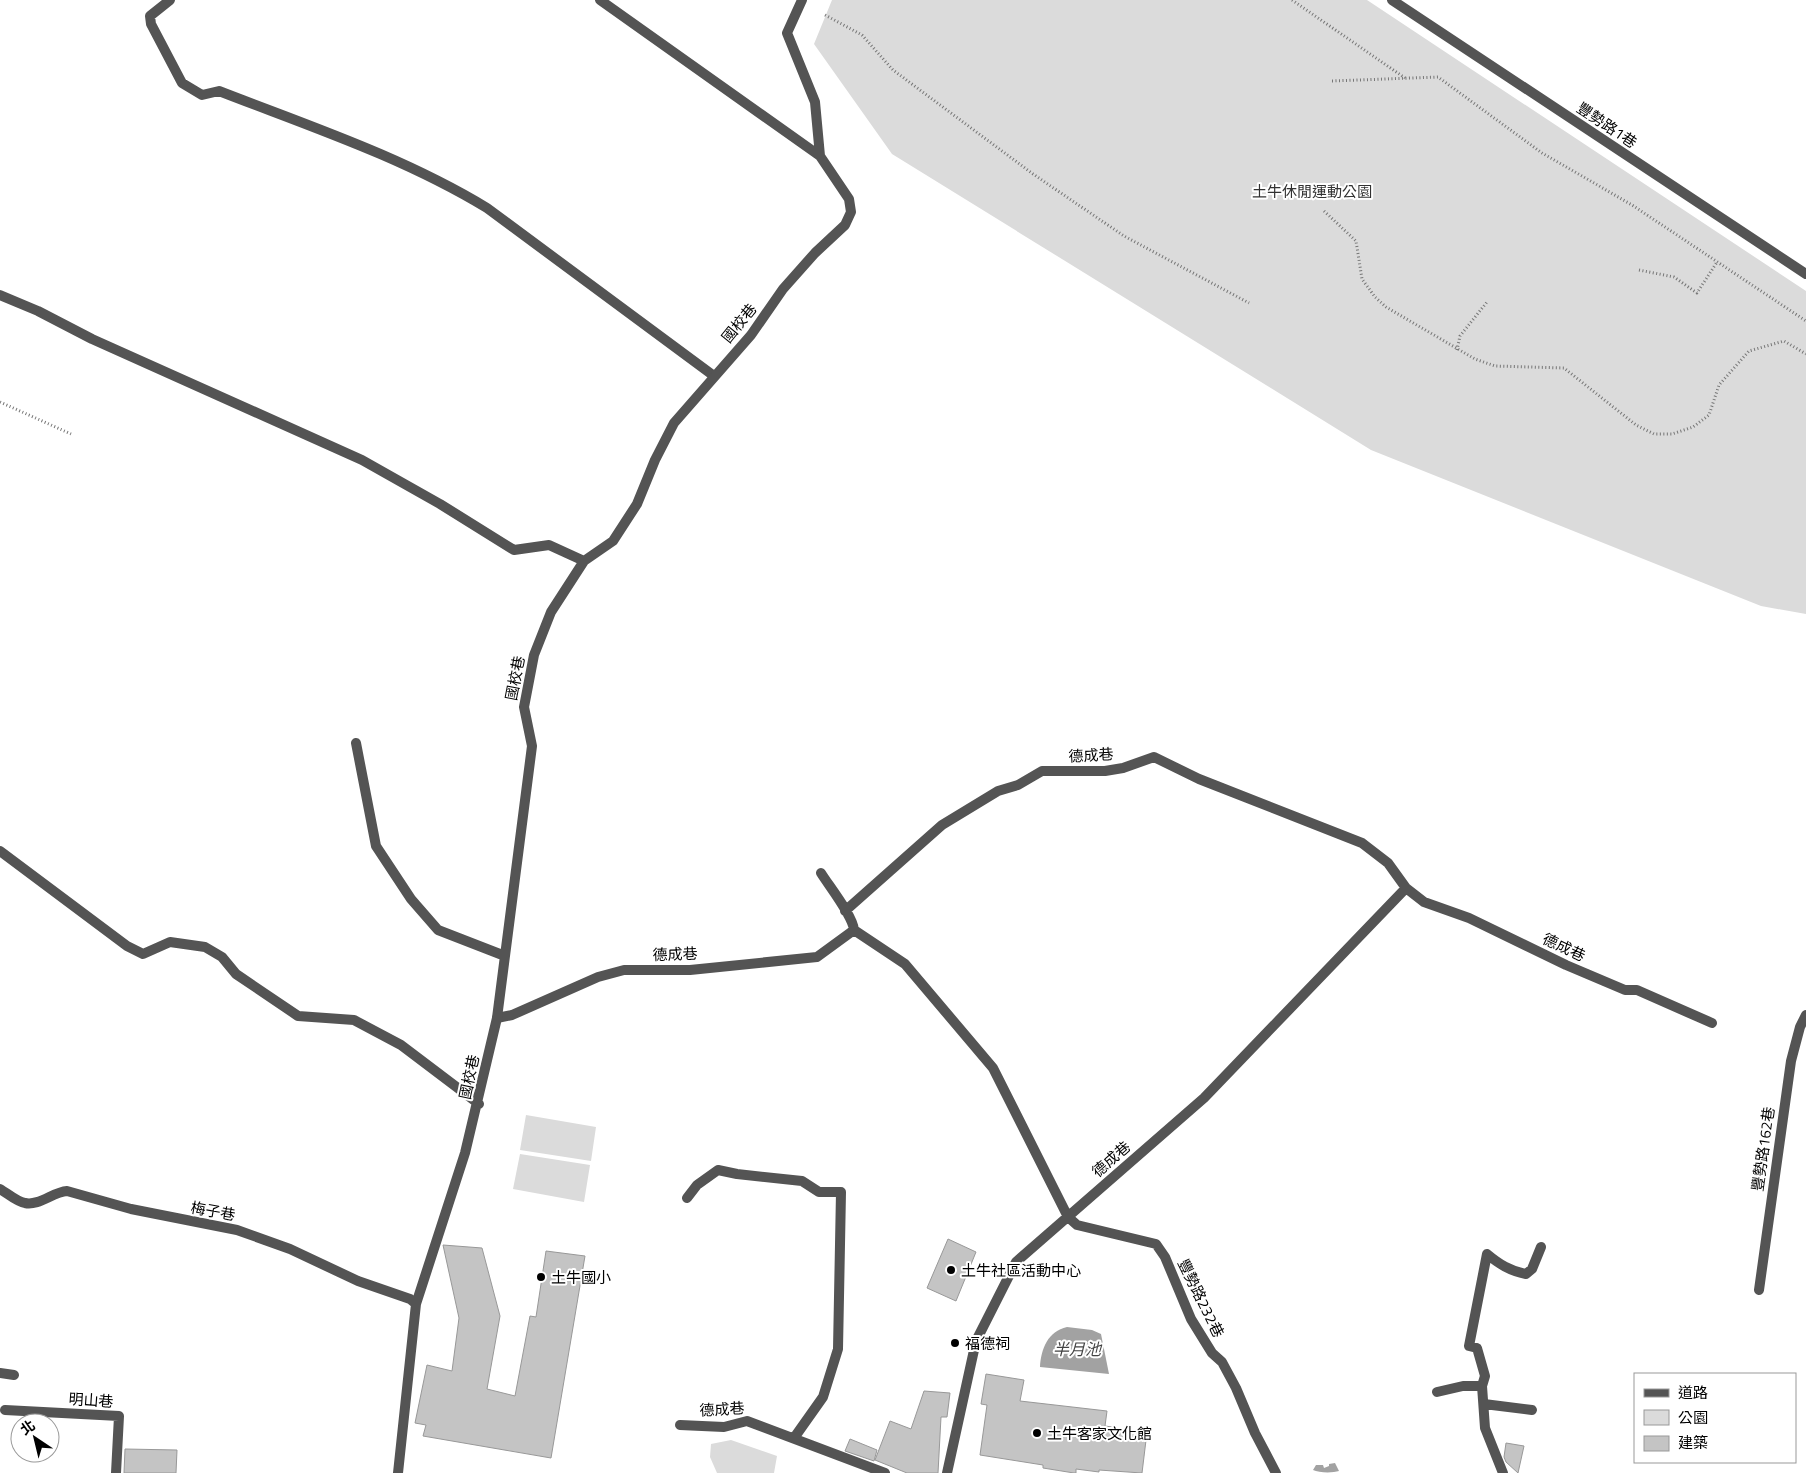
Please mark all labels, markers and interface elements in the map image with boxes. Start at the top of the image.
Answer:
street label: 豐勢路1巷 [1572,96,1642,154]
park label: 土牛休閒運動公園 [1252,180,1372,203]
street label: 國校巷 [716,298,762,348]
street label: 國校巷 [499,654,531,702]
street label: 德成巷 [1068,742,1114,768]
street label: 德成巷 [1539,927,1589,967]
street label: 德成巷 [652,942,698,966]
street label: 國校巷 [453,1053,485,1101]
street label: 豐勢路162巷 [1746,1105,1780,1193]
street label: 德成巷 [1086,1136,1136,1182]
street label: 梅子巷 [189,1196,237,1226]
street label: 豐勢路232巷 [1172,1255,1230,1341]
place label: 土牛社區活動中心 [961,1259,1081,1282]
marker: 土牛社區活動中心 [945,1264,957,1276]
place label: 土牛國小 [551,1266,611,1289]
marker: 土牛國小 [535,1271,547,1283]
place label: 福德祠 [965,1332,1010,1355]
marker: 福德祠 [949,1337,961,1349]
water label: 半月池 [1053,1337,1103,1361]
legend [1634,1373,1796,1463]
text: 道路 [1678,1381,1708,1404]
street label: 明山巷 [68,1387,114,1413]
street label: 德成巷 [699,1396,745,1422]
text: 公園 [1678,1406,1708,1429]
north arrow [10,1413,60,1463]
text: 北 [16,1414,39,1440]
place label: 土牛客家文化館 [1047,1422,1152,1445]
marker: 土牛客家文化館 [1031,1427,1043,1439]
text: 建築 [1678,1431,1708,1454]

